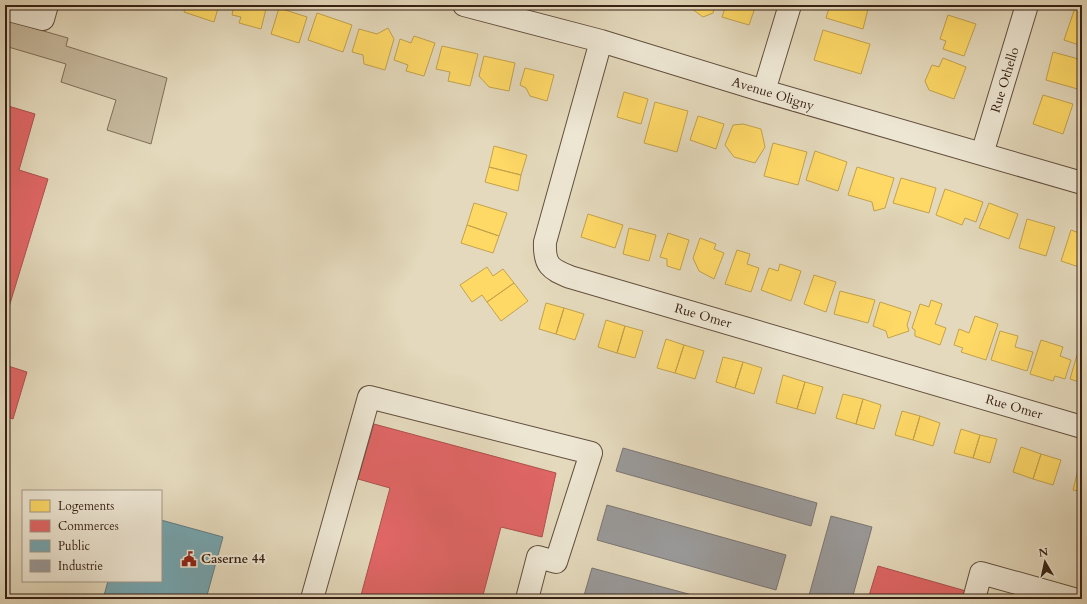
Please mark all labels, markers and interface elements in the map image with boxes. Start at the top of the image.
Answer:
street label: Rue Othello [987,45,1023,115]
street label: Avenue Oligny [730,73,817,115]
street label: Rue Omer [672,299,734,333]
street label: Rue Omer [983,390,1045,424]
legend [22,490,162,582]
text: Logements [58,498,114,514]
text: Commerces [58,518,119,534]
text: Public [58,538,91,554]
north arrow [1025,542,1065,582]
text: N [1038,544,1050,561]
public building icon: Caserne 44 [180,550,198,568]
place label: Caserne 44 [201,550,265,568]
text: Industrie [58,558,103,574]

